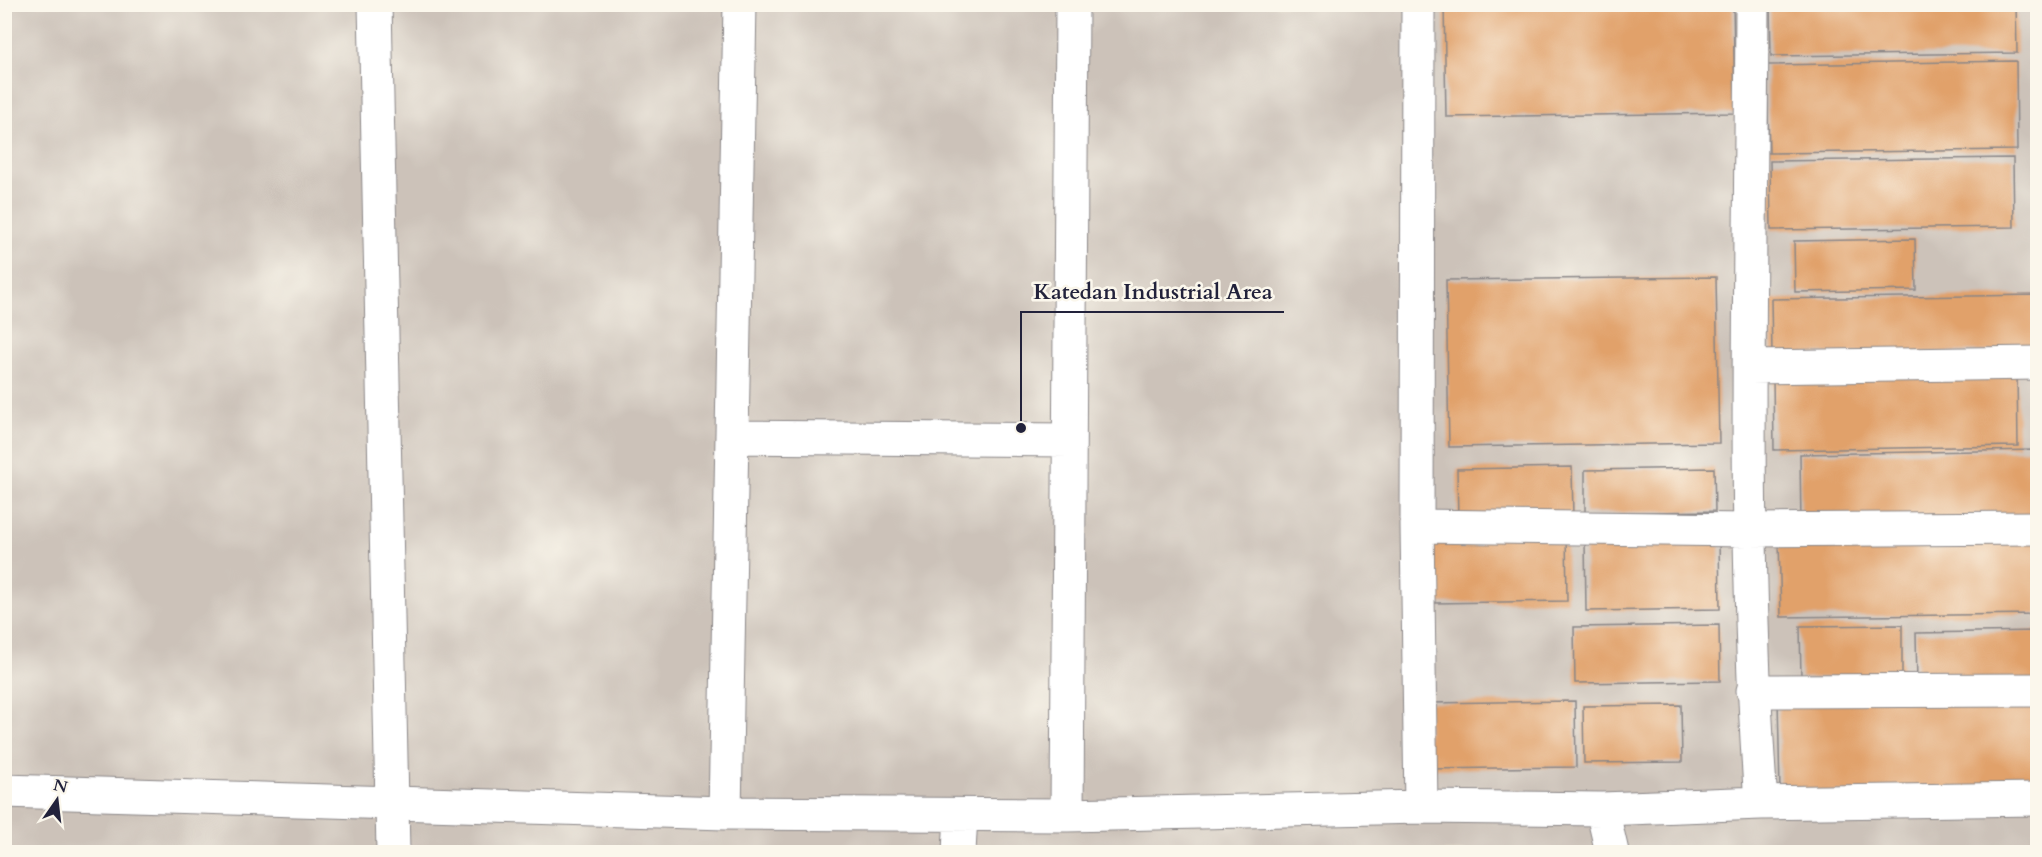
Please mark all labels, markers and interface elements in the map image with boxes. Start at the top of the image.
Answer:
callout: Katedan Industrial Area [1021,272,1284,312]
text: Katedan Industrial Area [1033,277,1273,307]
north arrow [27,770,87,830]
text: N [51,774,70,799]

